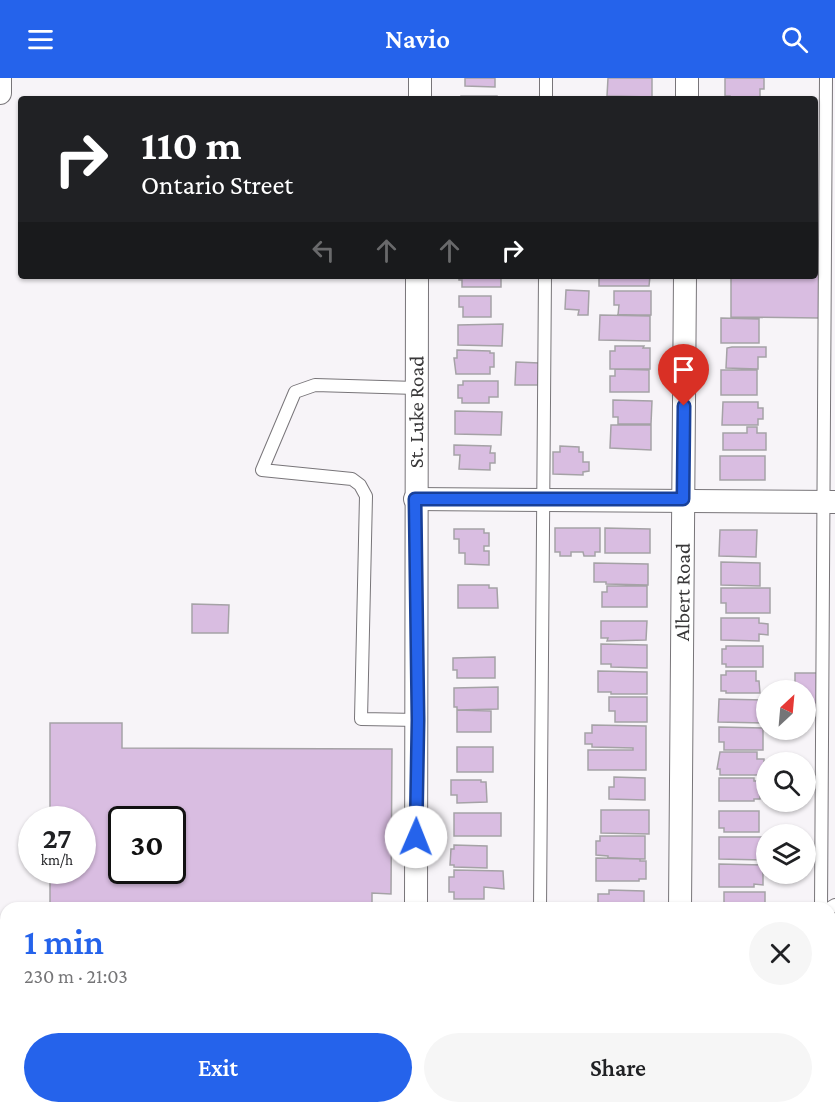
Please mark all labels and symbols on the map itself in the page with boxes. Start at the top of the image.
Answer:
pin [658,344,709,406]
street label: St. Luke Road [404,356,428,468]
street label: Albert Road [670,543,695,641]
north arrow [756,680,816,740]
position arrow [384,805,448,869]
speed limit sign: 30 [108,806,186,884]

